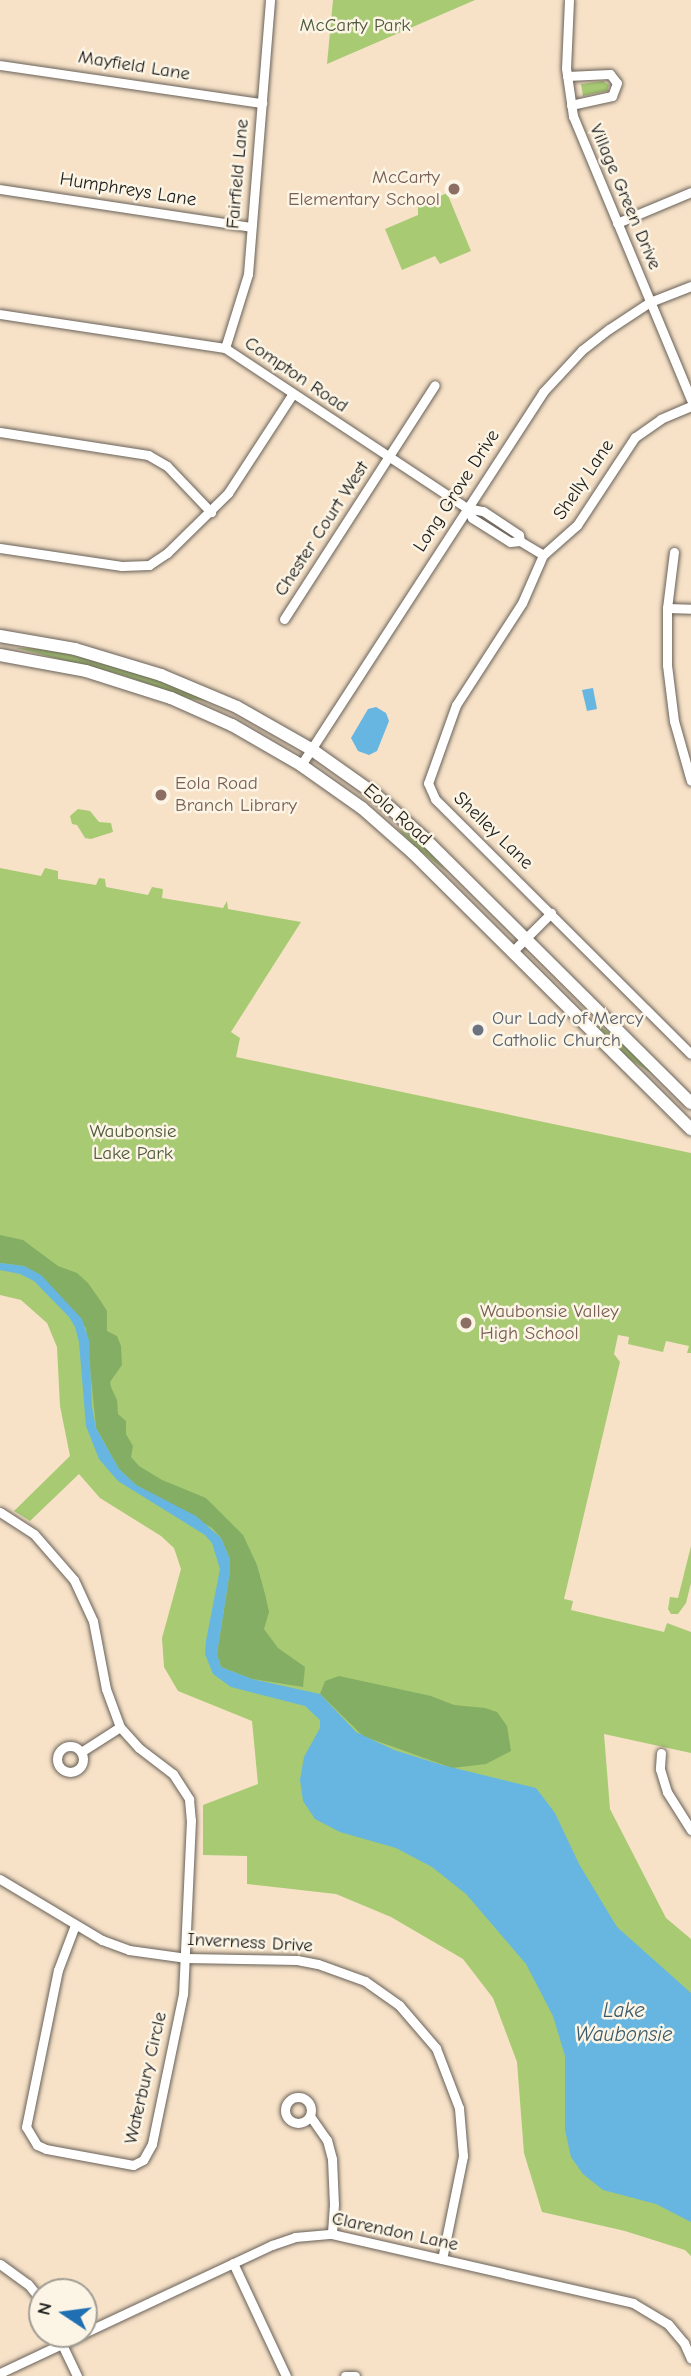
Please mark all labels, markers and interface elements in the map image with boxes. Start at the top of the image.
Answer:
park label: McCarty Park [300,15,410,37]
street label: Mayfield Lane [76,46,192,86]
street label: Fairfield Lane [222,118,254,230]
street label: Village Green Drive [584,121,666,273]
place label: McCarty Elementary School [288,167,440,211]
street label: Humphreys Lane [58,168,198,212]
marker: McCarty Elementary School [446,181,462,197]
street label: Compton Road [240,332,352,418]
street label: Long Grove Drive [409,426,505,556]
street label: Shelly Lane [549,435,619,525]
street label: Chester Court West [270,457,374,601]
place label: Eola Road Branch Library [175,773,297,817]
street label: Eola Road [358,779,436,851]
marker: Eola Road Branch Library [153,787,169,803]
street label: Shelley Lane [448,787,538,875]
place label: Our Lady of Mercy Catholic Church [492,1008,643,1052]
marker: Our Lady of Mercy Catholic Church [470,1022,486,1038]
park label: Waubonsie Lake Park [89,1121,177,1165]
place label: Waubonsie Valley High School [480,1301,619,1345]
marker: Waubonsie Valley High School [458,1315,474,1331]
street label: Inverness Drive [187,1928,313,1958]
water label: Lake Waubonsie [575,1997,673,2047]
street label: Waterbury Circle [120,2010,172,2146]
street label: Clarendon Lane [330,2207,460,2257]
north arrow [28,2278,98,2348]
text: N [32,2300,57,2317]

